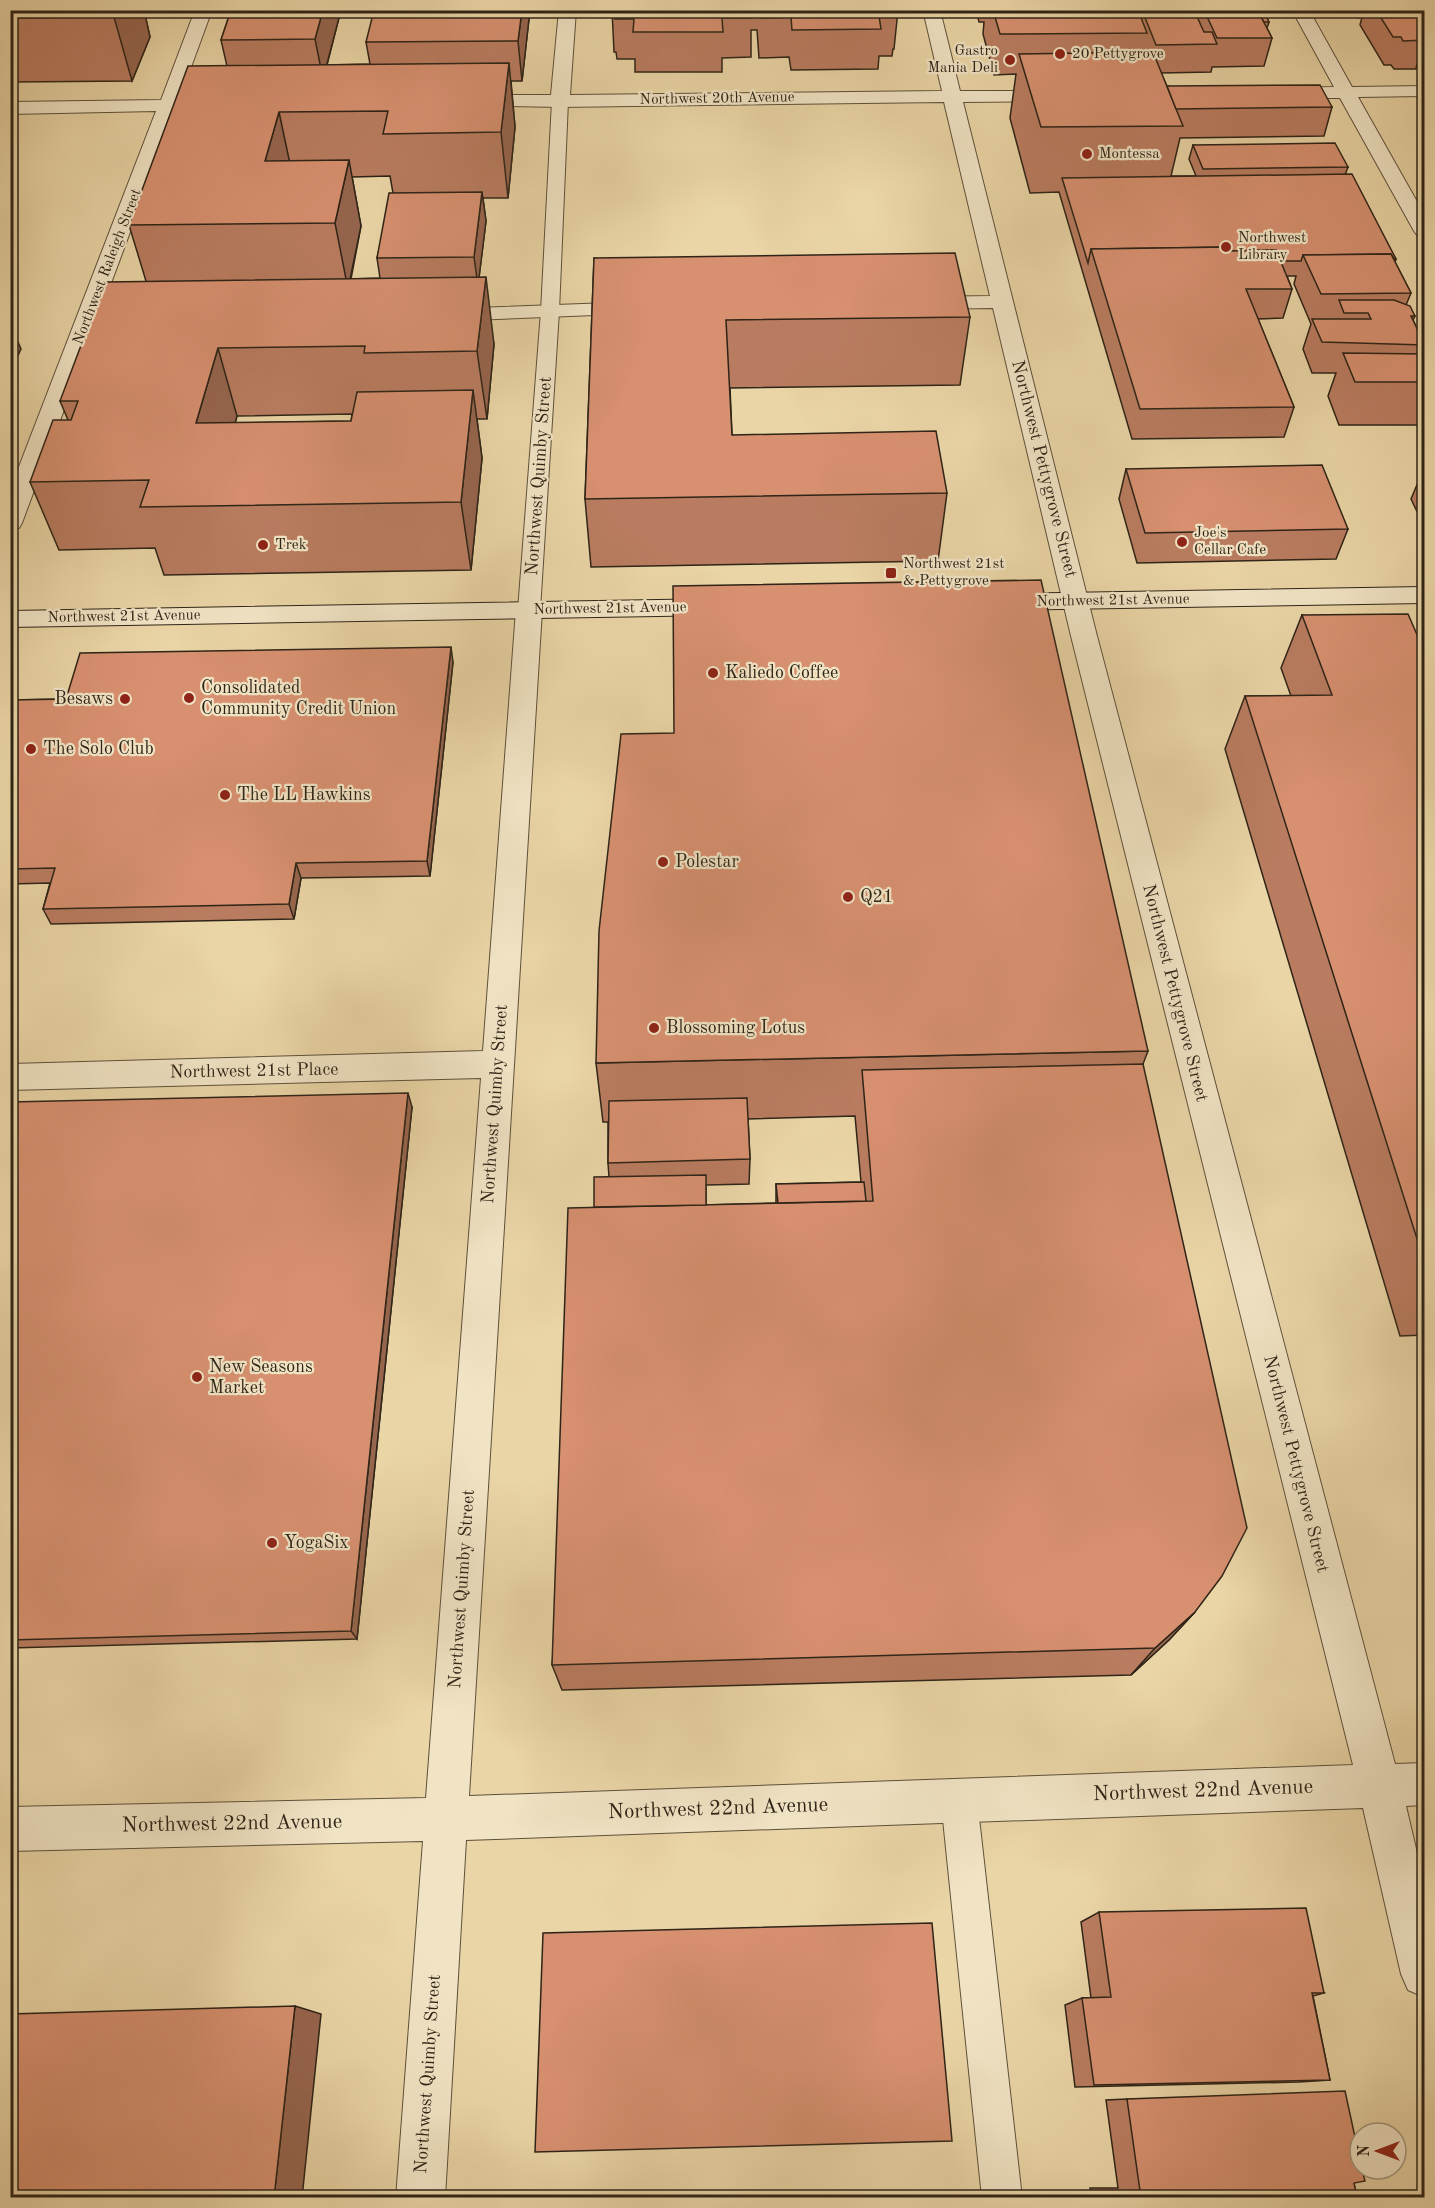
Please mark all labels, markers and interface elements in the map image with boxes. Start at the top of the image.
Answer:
place label: Gastro Mania Deli [928,44,998,76]
marker: 20 Pettygrove [1053,47,1067,61]
place label: 20 Pettygrove [1072,47,1164,62]
marker: Gastro Mania Deli [1003,53,1017,67]
street label: Northwest 20th Avenue [639,90,795,108]
marker: Montessa [1080,147,1094,161]
place label: Montessa [1099,147,1160,162]
street label: Northwest Raleigh Street [71,187,145,347]
place label: Northwest Library [1238,231,1306,263]
marker: Northwest Library [1219,240,1233,254]
street label: Northwest Pettygrove Street [1008,358,1080,580]
street label: Northwest Quimby Street [523,376,555,576]
place label: Joe's Cellar Cafe [1194,526,1266,558]
marker: Joe's Cellar Cafe [1175,535,1189,549]
marker: Trek [256,538,270,552]
place label: Trek [275,538,307,553]
place label: Northwest 21st & Pettygrove [903,557,1005,589]
marker: Northwest 21st & Pettygrove [884,566,898,580]
street label: Northwest 21st Avenue [1036,592,1190,610]
street label: Northwest 21st Avenue [533,600,687,618]
street label: Northwest 21st Avenue [47,608,201,626]
place label: Kaliedo Coffee [725,664,838,682]
marker: Kaliedo Coffee [706,666,720,680]
place label: Consolidated Community Credit Union [201,679,397,718]
place label: Besaws [54,690,113,708]
marker: Consolidated Community Credit Union [182,691,196,705]
marker: Besaws [118,692,132,706]
place label: The Solo Club [43,740,154,758]
marker: The Solo Club [24,742,38,756]
place label: The LL Hawkins [237,786,371,804]
marker: The LL Hawkins [218,788,232,802]
place label: Polestar [675,853,739,871]
marker: Polestar [656,855,670,869]
street label: Northwest Pettygrove Street [1139,882,1211,1104]
place label: Q21 [860,888,893,906]
marker: Q21 [841,890,855,904]
street label: Northwest Quimby Street [479,1004,511,1204]
place label: Blossoming Lotus [666,1019,805,1037]
marker: Blossoming Lotus [647,1021,661,1035]
street label: Northwest 21st Place [169,1061,339,1081]
street label: Northwest Pettygrove Street [1260,1353,1332,1575]
place label: New Seasons Market [209,1358,313,1397]
marker: New Seasons Market [190,1370,204,1384]
street label: Northwest Quimby Street [446,1489,478,1689]
place label: YogaSix [284,1534,349,1552]
marker: YogaSix [265,1536,279,1550]
street label: Northwest 22nd Avenue [1092,1777,1314,1805]
street label: Northwest 22nd Avenue [607,1795,829,1823]
street label: Northwest 22nd Avenue [122,1812,342,1836]
street label: Northwest Quimby Street [412,1974,444,2174]
north arrow [1348,2121,1408,2181]
text: N [1357,2144,1373,2157]

